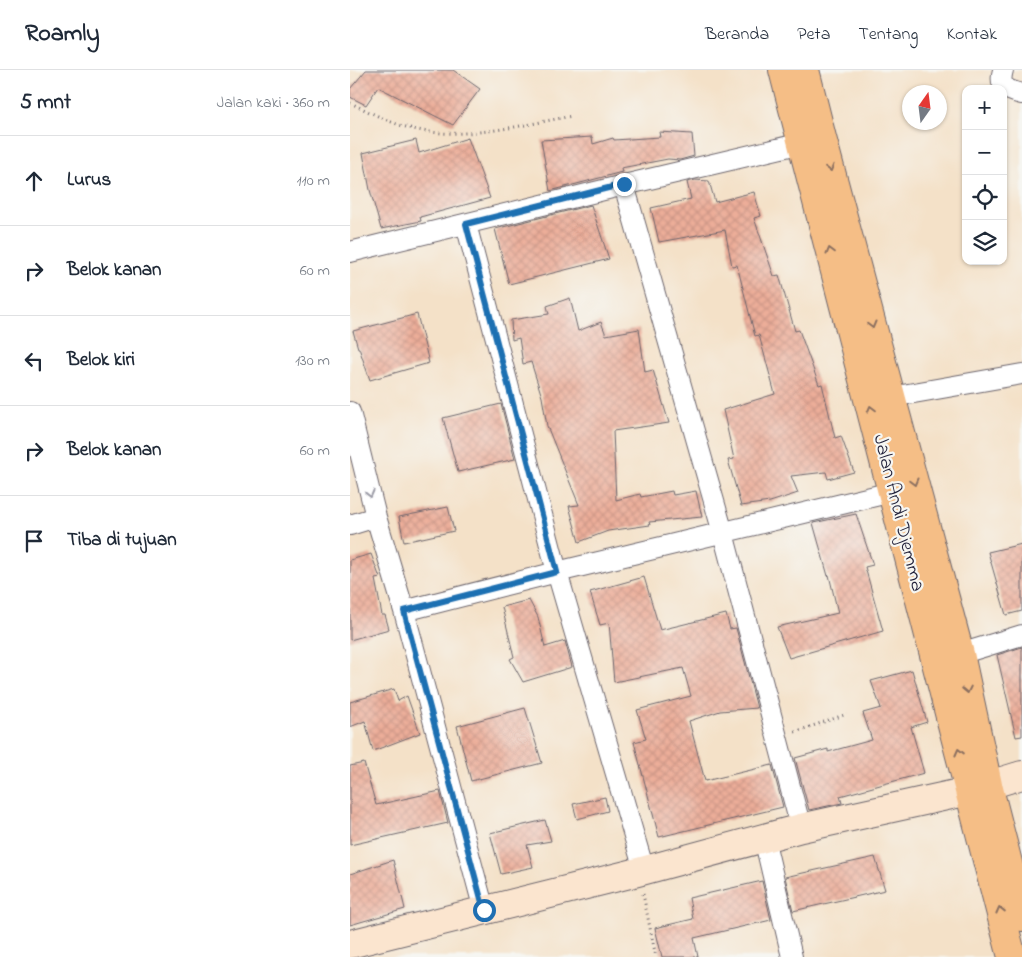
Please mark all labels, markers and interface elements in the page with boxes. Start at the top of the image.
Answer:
text: Roamly [25,17,100,52]
text: Beranda [705,22,769,48]
text: Peta [797,22,830,48]
text: Tentang [858,22,918,48]
text: Kontak [946,22,997,48]
north arrow [902,85,947,130]
map controls [962,85,1007,265]
button: + [962,85,1007,130]
text: 5 mnt [20,88,71,118]
text: Jalan kaki · 360 m [216,91,330,115]
button: − [962,130,1007,175]
one-way arrow [824,164,835,173]
icon: ahead [20,167,48,195]
text: Lurus [67,167,111,194]
text: 110 m [296,169,330,193]
route end [613,173,636,196]
button: locate [962,175,1007,220]
button: layers [962,220,1007,265]
one-way arrow [825,247,836,256]
icon: right [20,257,48,285]
text: Belok kanan [67,257,161,284]
text: 60 m [300,259,330,283]
one-way arrow [866,321,877,330]
icon: left [20,347,48,375]
text: Belok kiri [67,347,135,374]
text: 130 m [295,349,330,373]
one-way arrow [866,404,877,413]
street label: Jalan Andi Djemma [864,431,932,595]
icon: right [20,437,48,465]
text: Belok kanan [67,437,161,464]
text: 60 m [300,439,330,463]
one-way arrow [908,478,918,486]
one-way arrow [364,489,375,498]
icon: arrive [20,527,48,555]
text: Tiba di tujuan [67,527,177,554]
one-way arrow [962,686,972,695]
one-way arrow [955,749,965,757]
route start [473,899,496,922]
one-way arrow [995,906,1005,914]

